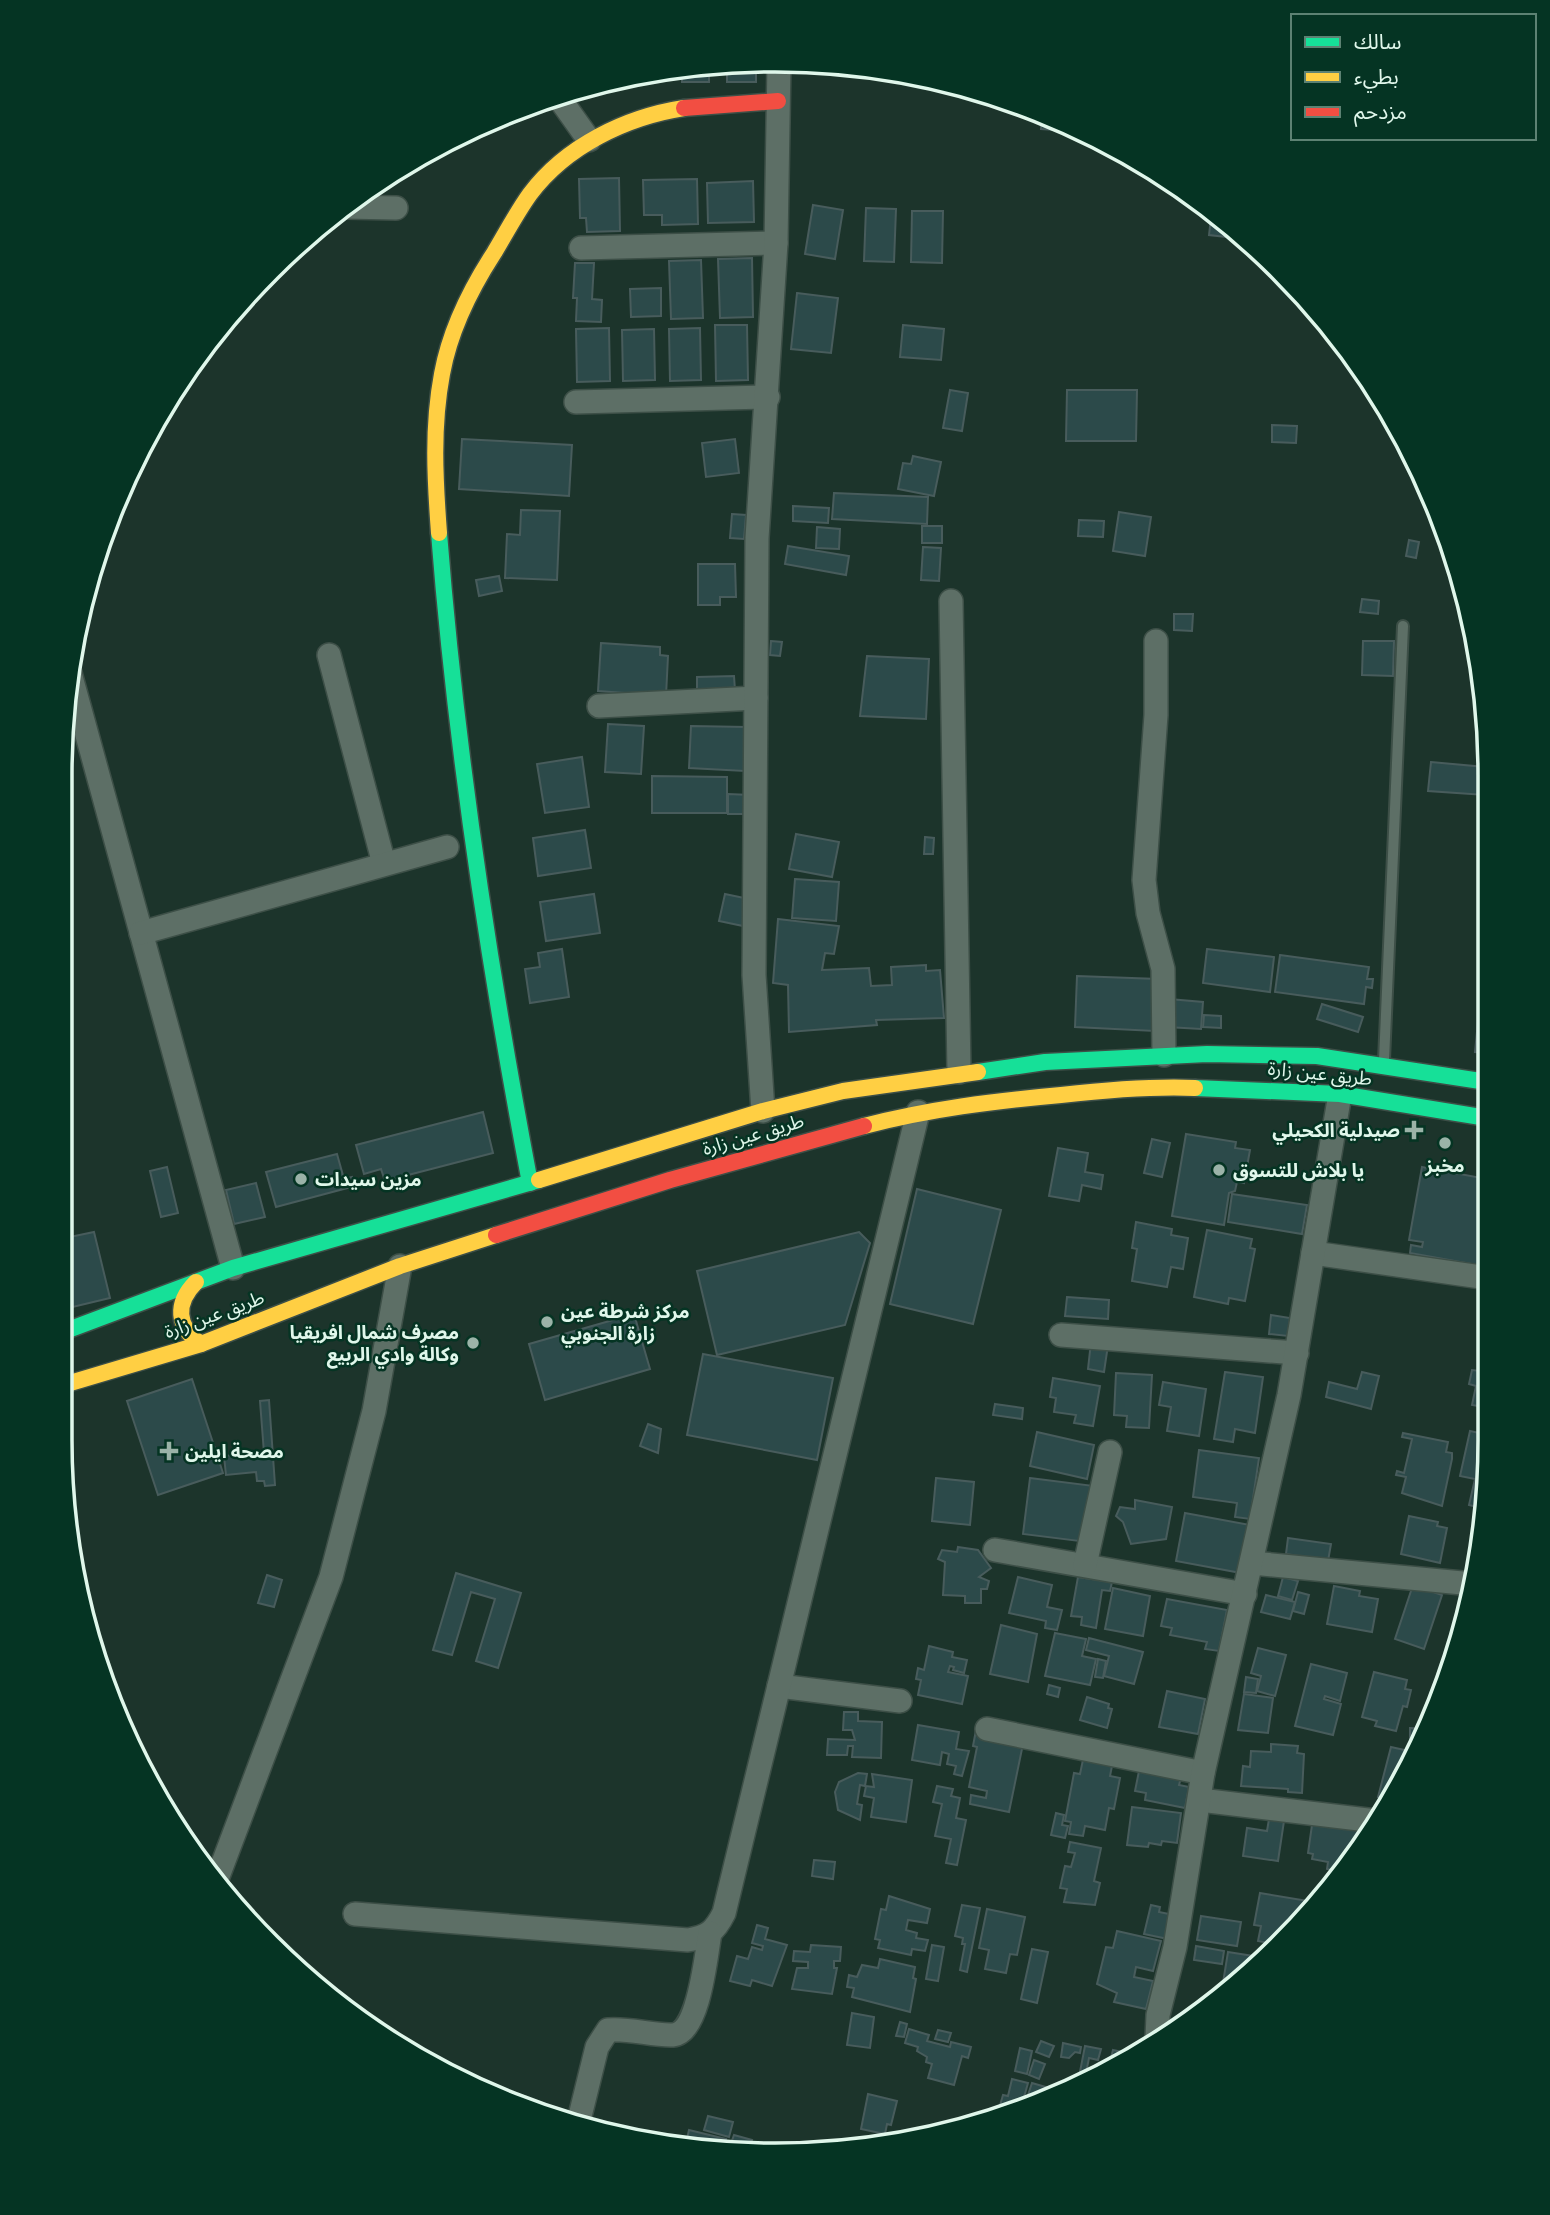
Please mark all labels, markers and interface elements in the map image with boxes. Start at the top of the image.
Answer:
legend [1291,14,1536,140]
text: سالك [1354,29,1401,55]
text: بطيء [1354,64,1399,93]
text: مزدحم [1354,99,1407,127]
street label: طريق عين زارة [1267,1057,1373,1091]
street label: طريق عين زارة [700,1109,807,1161]
place label: صيدلية الكحيلي [1272,1119,1400,1145]
marker: صيدلية الكحيلي [1406,1122,1422,1138]
marker: مخبز [1437,1135,1453,1151]
place label: مخبز [1424,1154,1465,1178]
place label: يا بلاش للتسوق [1233,1159,1364,1183]
marker: يا بلاش للتسوق [1211,1162,1227,1178]
place label: مزين سيدات [315,1168,422,1192]
marker: مزين سيدات [293,1171,309,1187]
street label: طريق عين زارة [161,1286,268,1344]
place label: مركز شرطة عين زارة الجنوبي [561,1300,690,1348]
marker: مركز شرطة عين زارة الجنوبي [539,1314,555,1330]
place label: مصرف شمال افريقيا وكالة وادي الربيع [290,1321,459,1369]
marker: مصرف شمال افريقيا وكالة وادي الربيع [465,1335,481,1351]
place label: مصحة ايلين [185,1440,284,1464]
marker: مصحة ايلين [159,1441,179,1461]

